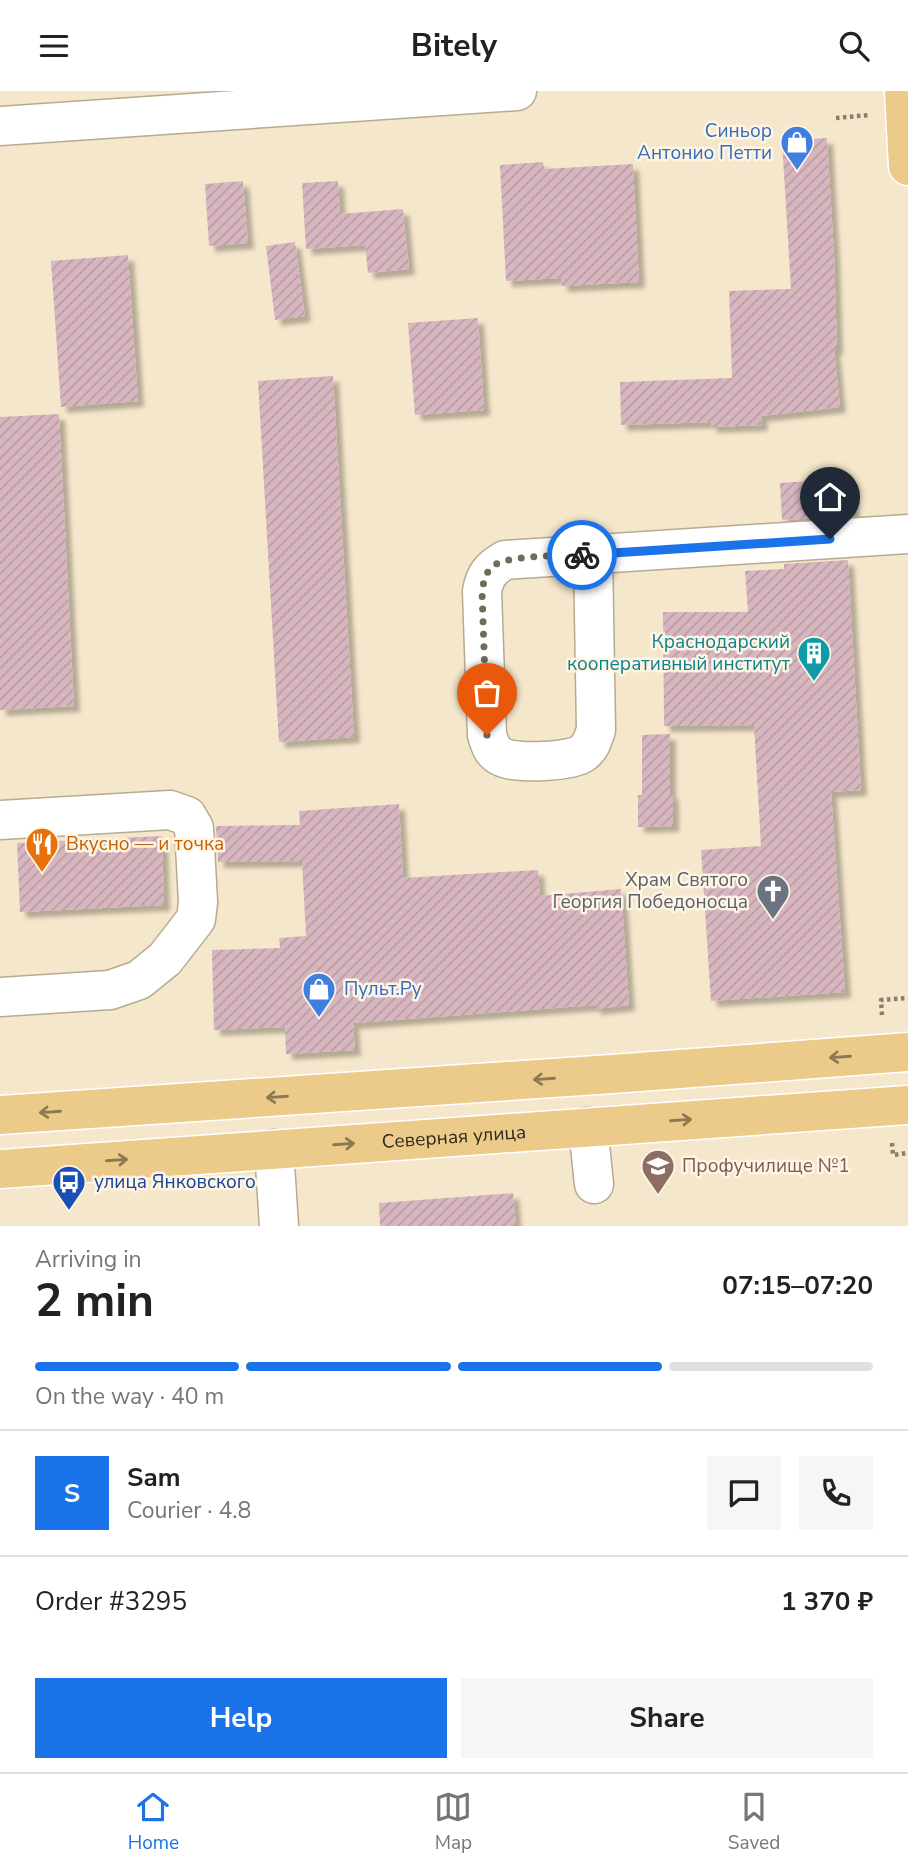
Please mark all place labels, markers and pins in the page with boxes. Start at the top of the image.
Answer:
place label: Синьор Антонио Петти [637,118,772,166]
shop icon: Синьор Антонио Петти [778,123,816,172]
pin [800,467,860,539]
place label: Краснодарский кооперативный институт [567,629,791,677]
building icon: Краснодарский кооперативный институт [795,634,833,683]
pin [457,663,517,735]
restaurant icon: Вкусно — и точка [23,825,61,874]
place label: Вкусно — и точка [66,831,224,857]
place label: Храм Святого Георгия Победоносца [553,867,748,915]
church icon: Храм Святого Георгия Победоносца [754,872,792,921]
shop icon: Пульт.Ру [300,970,338,1019]
place label: Пульт.Ру [344,976,422,1002]
school or university icon: Профучилище №1 [639,1147,677,1196]
place label: Профучилище №1 [682,1153,850,1179]
bus stop icon: улица Янковского [50,1163,88,1212]
place label: улица Янковского [94,1169,256,1195]

